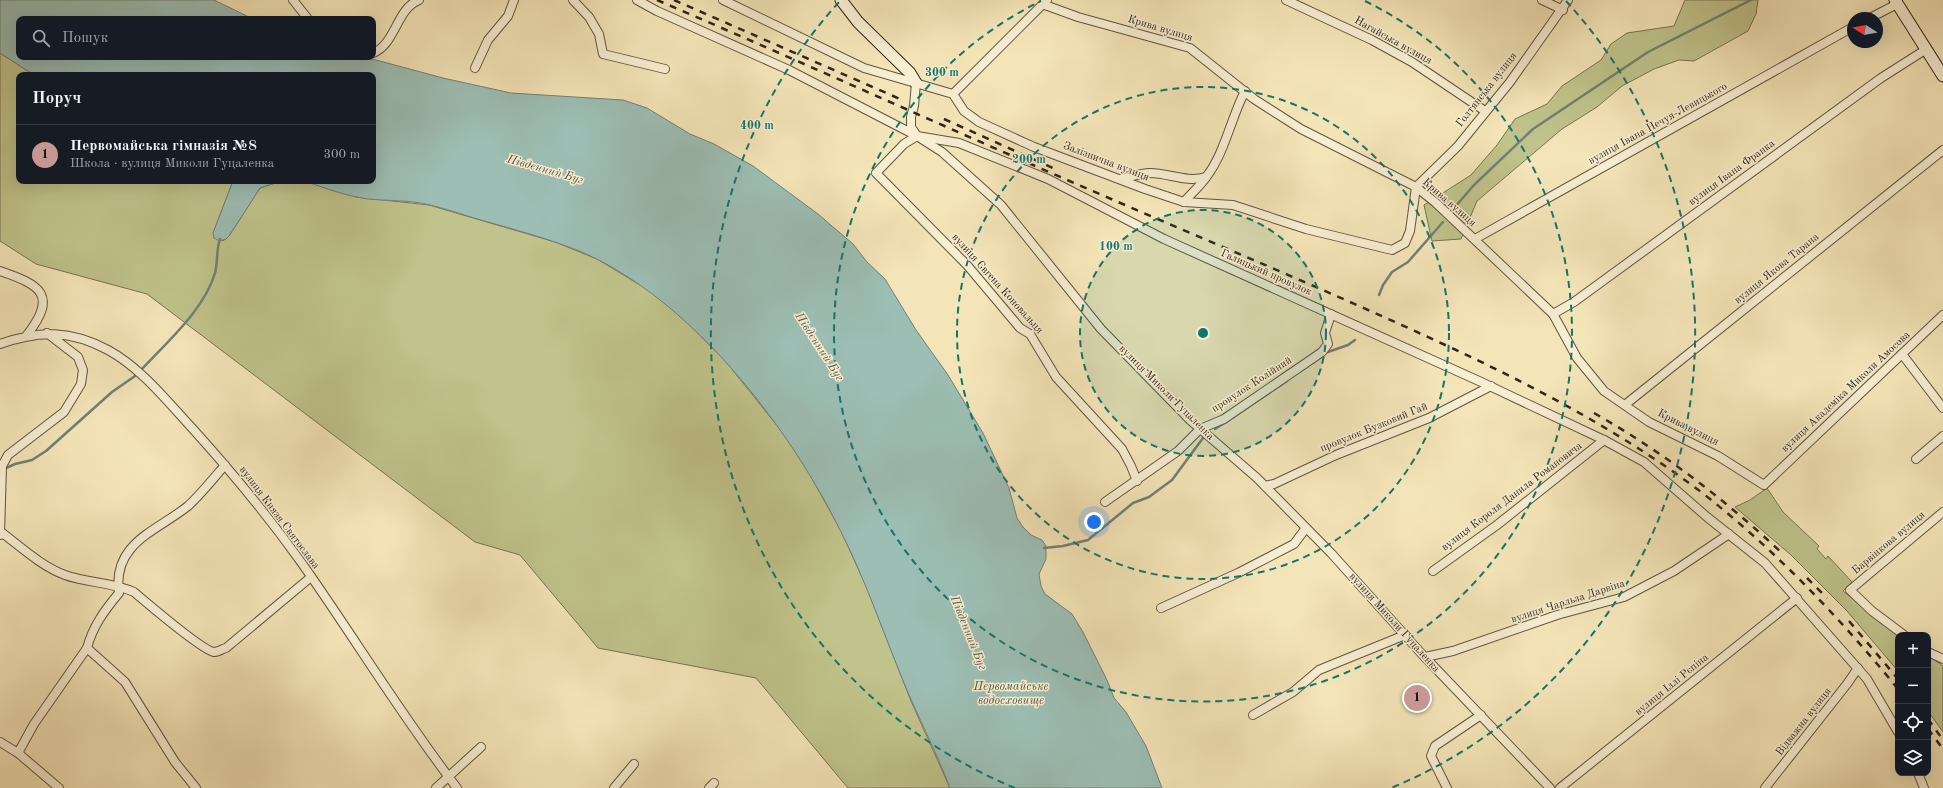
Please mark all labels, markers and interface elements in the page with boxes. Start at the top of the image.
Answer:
north arrow [1847,12,1883,48]
street label: Крива вулиця [1126,14,1194,44]
street label: Нагайська вулиця [1352,15,1434,67]
search box [16,16,376,60]
icon: search [30,27,52,49]
text: Пошук [62,31,108,46]
street label: Голтянська вулиця [1455,50,1520,129]
text: 300 m [925,67,959,79]
street label: вулиця Івана Нечуя-Левицького [1587,81,1729,167]
text: Поруч [32,90,81,107]
text: 400 m [740,120,774,132]
street label: вулиця Івана Франка [1687,138,1778,208]
text: Первомайська гімназія №8 [70,139,257,154]
street label: Залізнична вулиця [1061,141,1151,184]
text: 1 [41,148,49,161]
text: 300 m [323,148,360,161]
water label: Південний Буг [504,153,585,187]
text: 200 m [1012,154,1046,166]
text: Школа · вулиця Миколи Гуцаленка [70,157,274,170]
street label: Крива вулиця [1420,177,1478,229]
street label: вулиця Якова Тарана [1733,231,1822,306]
street label: вулиця Євгена Коновальця [949,232,1045,336]
text: 100 m [1099,241,1133,253]
street label: Галицький провулок [1219,248,1314,298]
water label: Південний Буг [792,310,846,383]
centre of rings [1196,326,1210,340]
street label: вулиця Академіка Миколи Амосова [1779,329,1913,455]
street label: вулиця Миколи Гуцаленка [1116,343,1216,443]
street label: провулок Колійний [1210,355,1294,415]
street label: провулок Бузковий Гай [1319,401,1429,455]
street label: Крива вулиця [1656,408,1721,448]
street label: вулиця Короля Данила Романовича [1440,440,1585,553]
street label: вулиця Князя Святослава [237,465,322,572]
street label: Барвінкова вулиця [1850,509,1928,577]
your location [1084,512,1104,532]
street label: вулиця Миколи Гуцаленка [1347,571,1442,675]
street label: вулиця Чарльза Дарвіна [1510,578,1627,626]
water label: Південний Буг [947,593,988,672]
map controls [1895,632,1931,776]
button: + [1895,632,1931,668]
street label: вулиця Іллі Рєпіна [1633,652,1711,718]
button: − [1895,668,1931,704]
water label: Первомайське водосховище [973,681,1049,707]
pin: 1 [1404,683,1430,713]
street label: Відважна вулиця [1774,686,1834,758]
button: locate [1895,704,1931,740]
button: layers [1895,740,1931,776]

